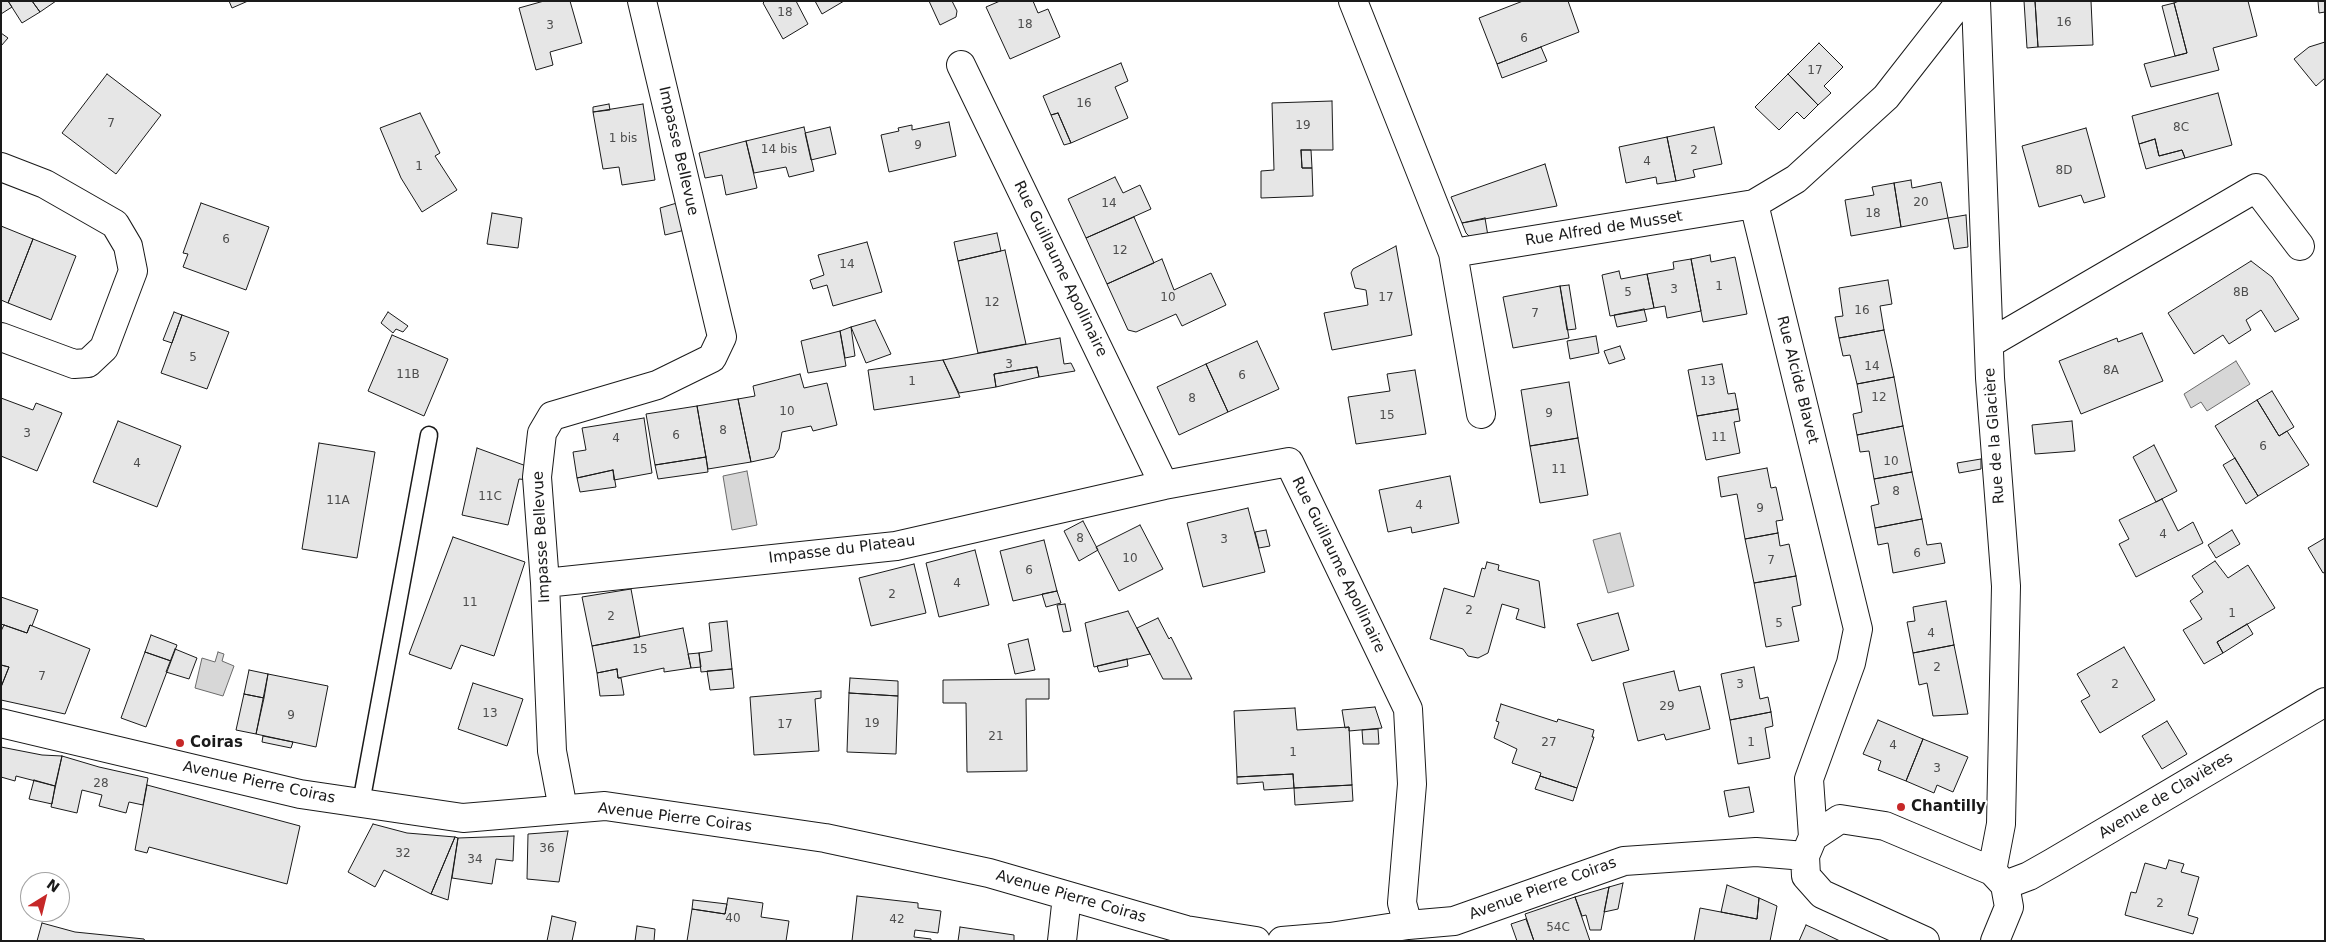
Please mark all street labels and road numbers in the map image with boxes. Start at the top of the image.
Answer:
street label: Impasse Bellevue [654,85,702,217]
street label: Rue Guillaume Apollinaire [1009,178,1111,360]
street label: Rue Alfred de Musset [1524,208,1684,250]
street label: Rue Alcide Blavet [1772,314,1822,446]
street label: Rue de la Glacière [1981,367,2009,505]
street label: Impasse Bellevue [530,471,554,603]
street label: Rue Guillaume Apollinaire [1287,474,1389,656]
street label: Impasse du Plateau [768,532,916,568]
street label: Avenue de Clavières [2096,749,2236,843]
street label: Avenue Pierre Coiras [181,758,337,808]
street label: Avenue Pierre Coiras [597,800,753,836]
street label: Avenue Pierre Coiras [1467,854,1619,924]
street label: Avenue Pierre Coiras [994,867,1148,927]

